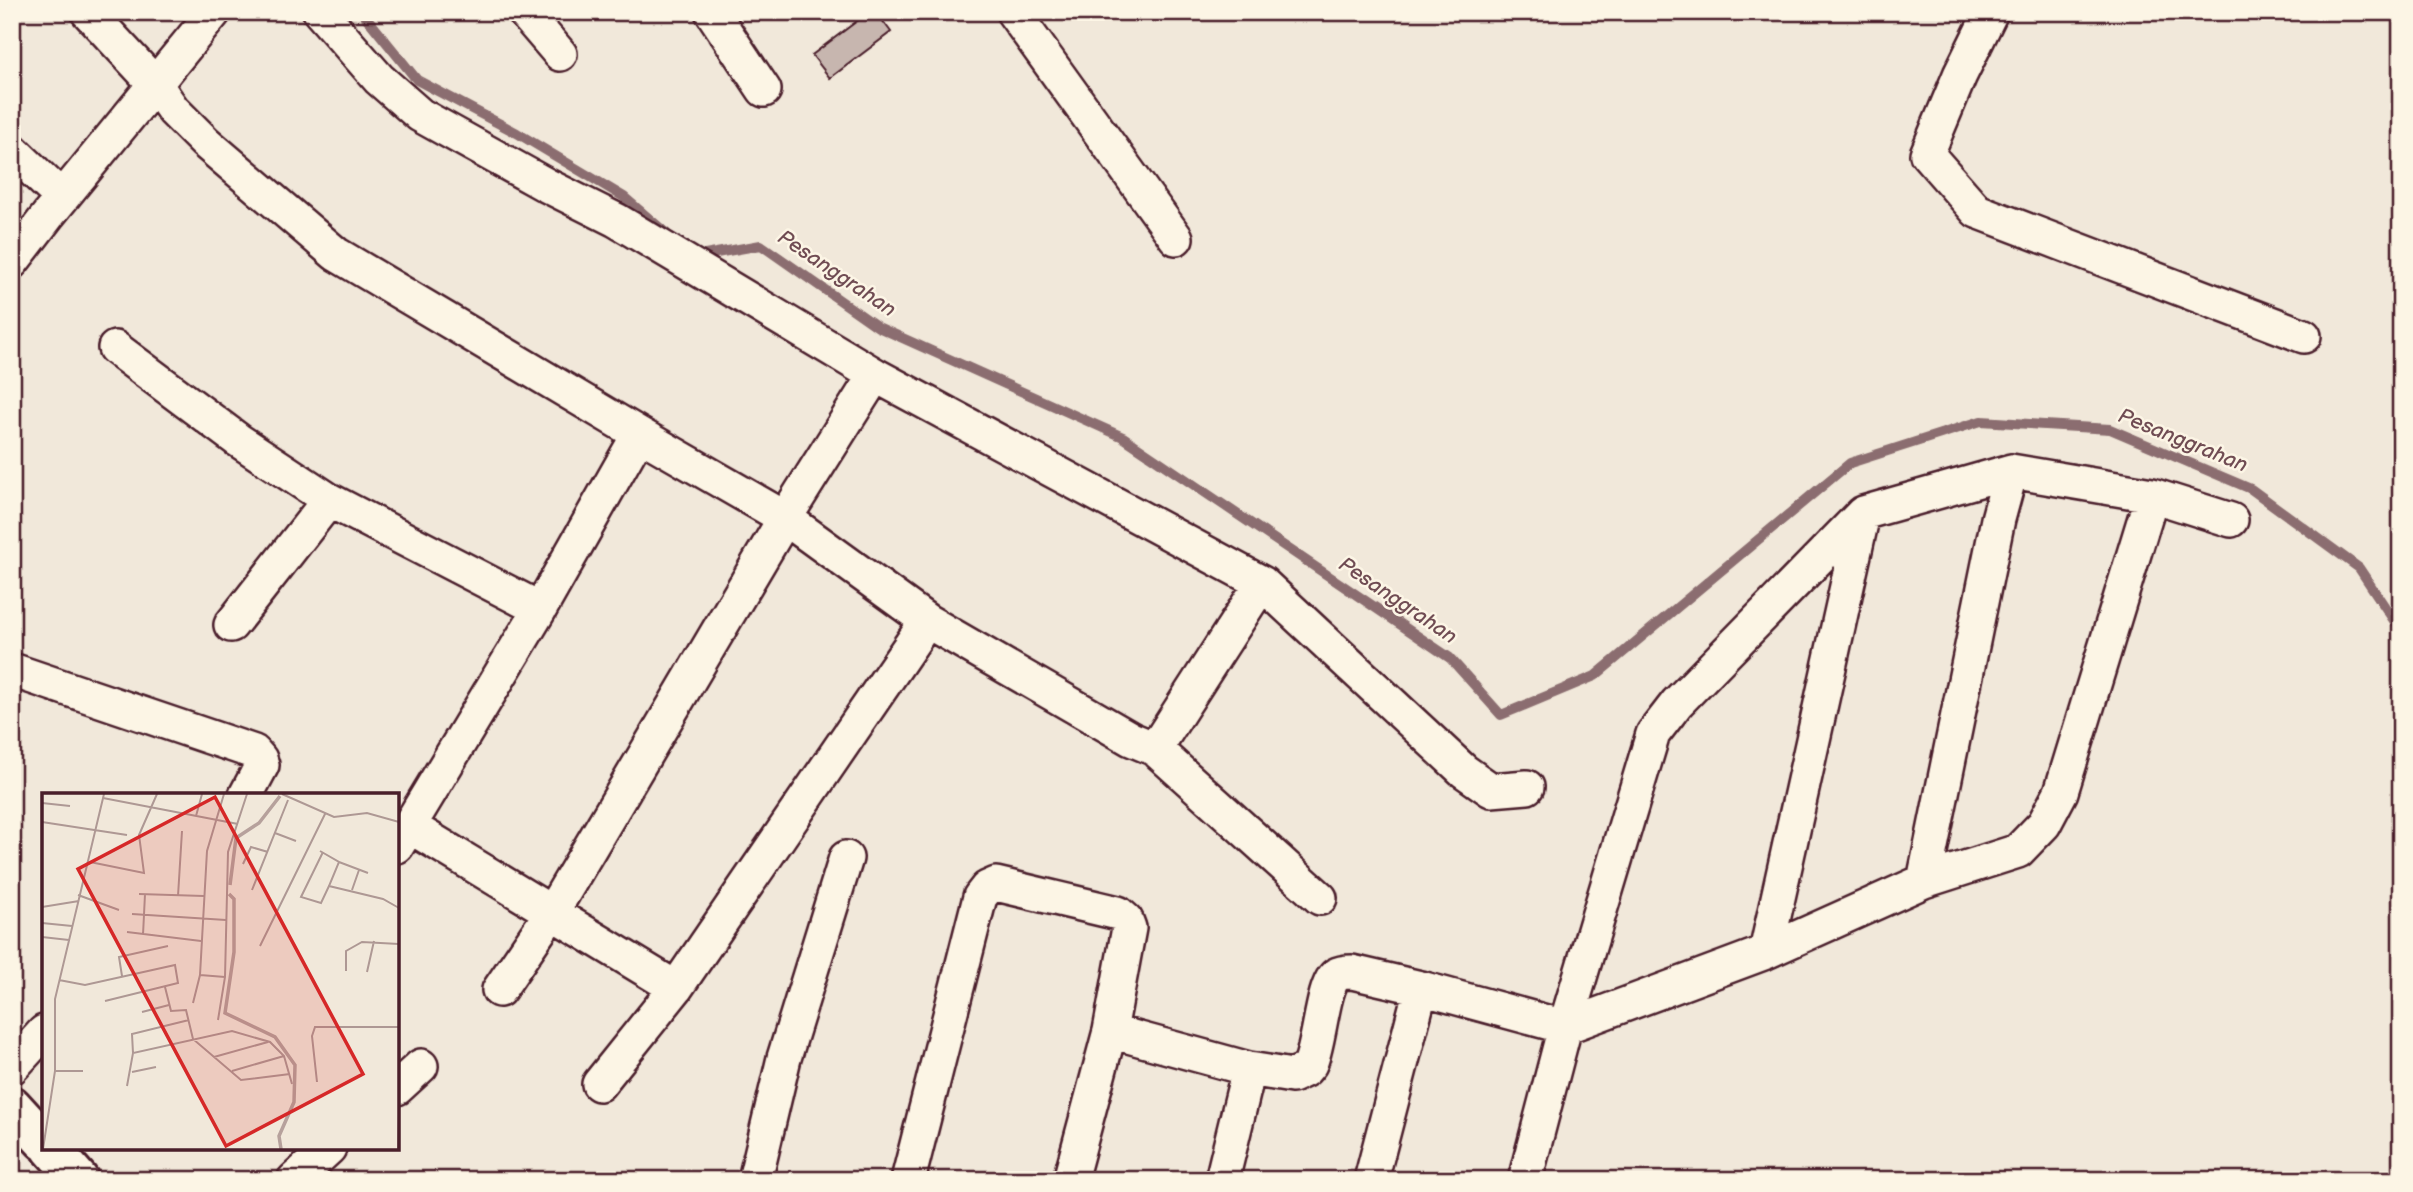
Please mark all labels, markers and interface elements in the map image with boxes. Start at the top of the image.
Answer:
water label: Pesanggrahan [773,225,901,322]
water label: Pesanggrahan [2114,403,2251,478]
water label: Pesanggrahan [1334,552,1462,649]
inset map [42,793,399,1150]

